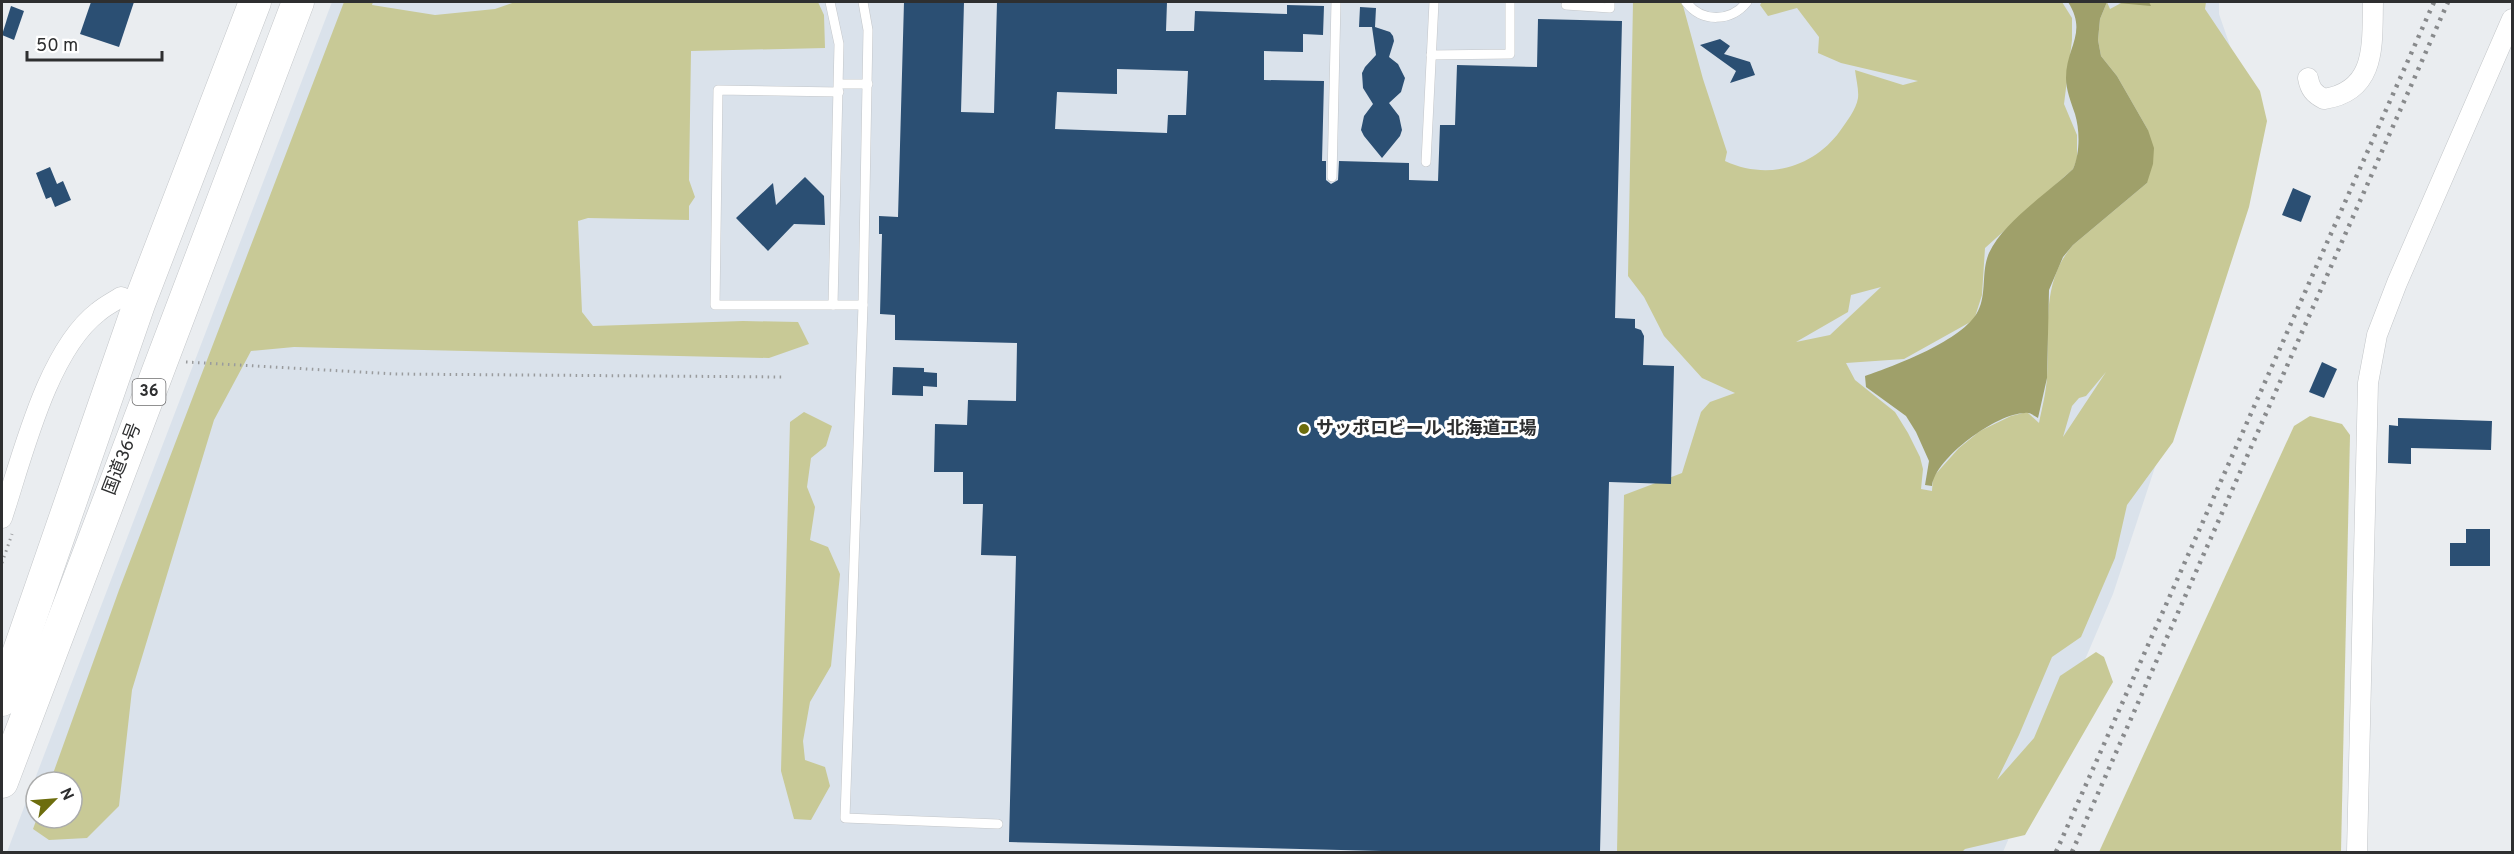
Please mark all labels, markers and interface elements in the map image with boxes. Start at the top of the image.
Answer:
scale bar [27,24,162,62]
text: 50 m [36,35,78,58]
road number: 36 [132,379,166,405]
place label: サッポロビール 北海道工場 [1316,418,1537,441]
street label: 国道36号 [99,420,147,498]
marker: サッポロビール 北海道工場 [1297,422,1311,436]
north arrow [24,770,84,830]
text: N [54,785,77,804]

